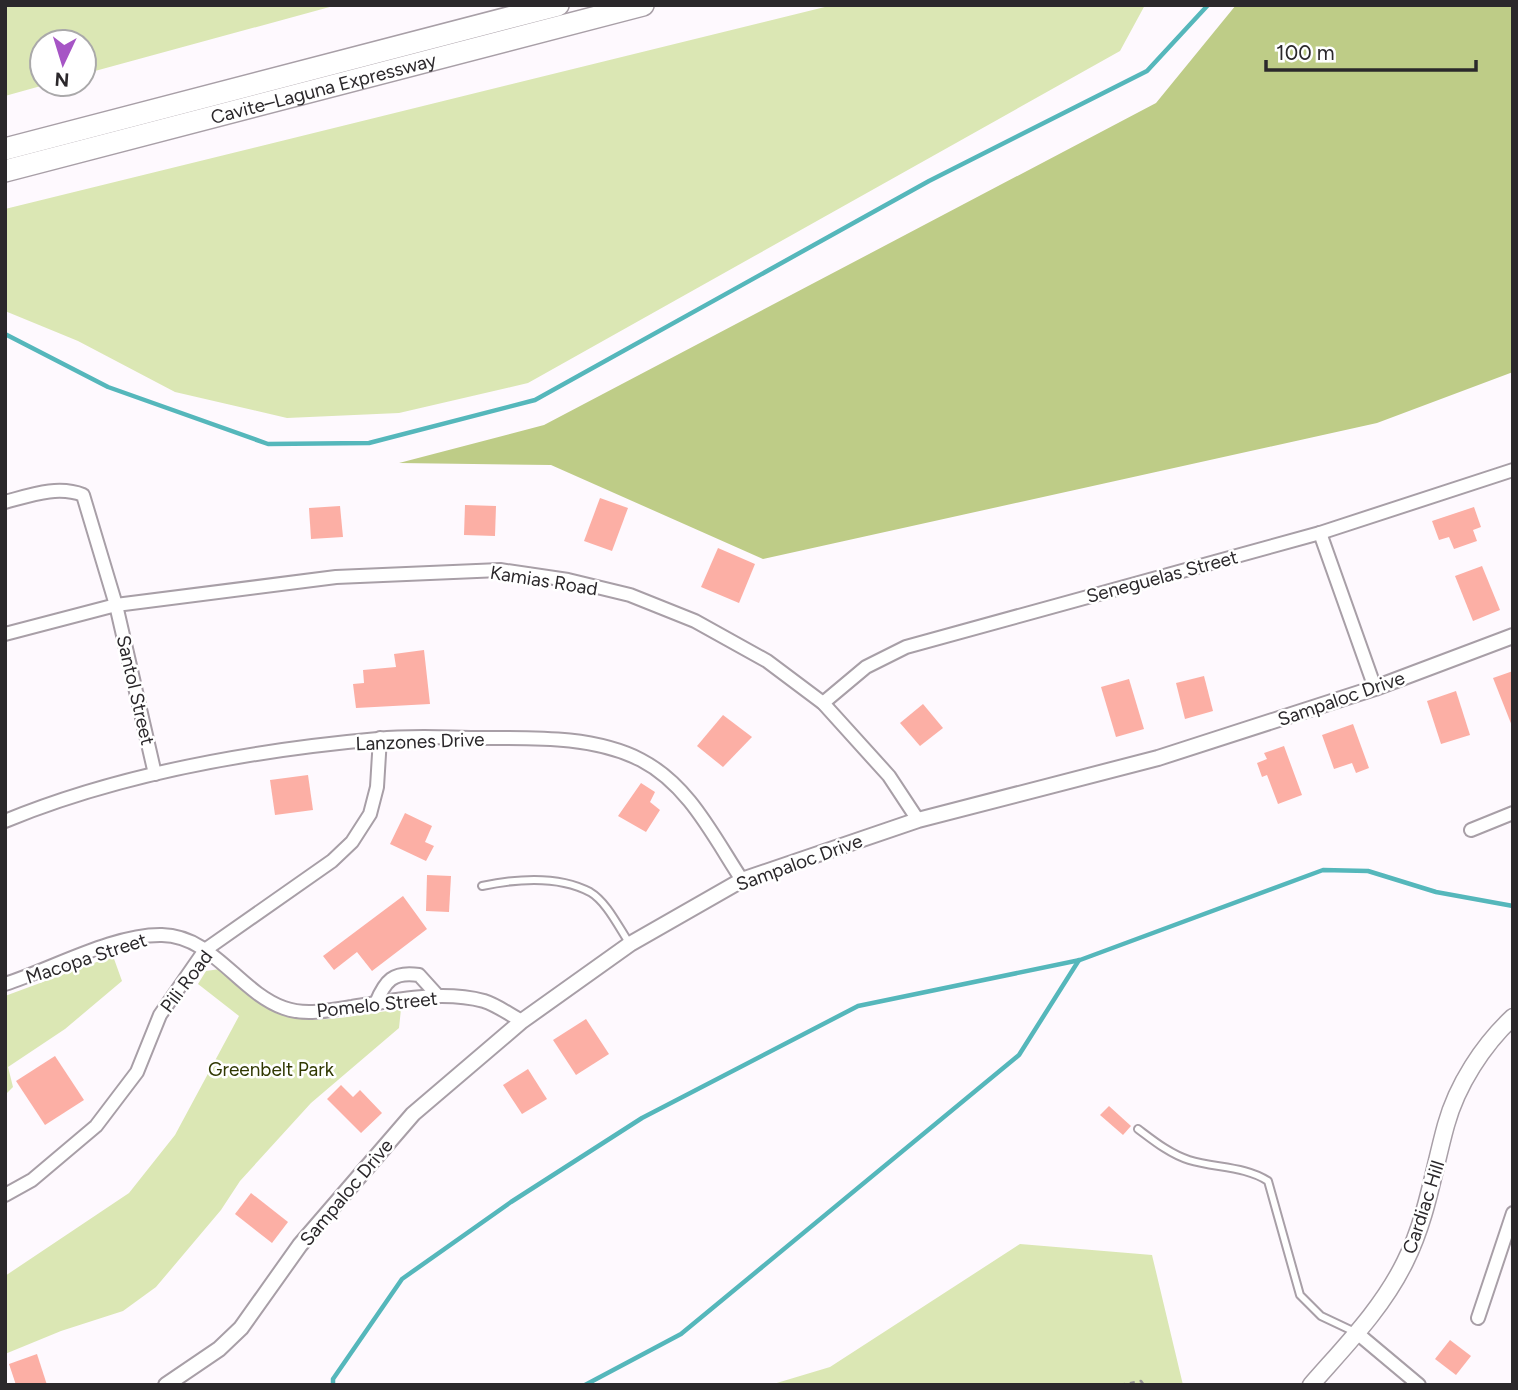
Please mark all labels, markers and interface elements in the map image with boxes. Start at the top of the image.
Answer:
north arrow [28,28,98,98]
scale bar [1266,28,1476,72]
text: 100 m [1276,40,1335,65]
street label: Cavite–Laguna Expressway [208,48,439,129]
text: N [54,67,70,91]
street label: Seneguelas Street [1084,545,1240,608]
street label: Kamias Road [488,561,599,600]
street label: Santol Street [112,633,159,747]
street label: Sampaloc Drive [1275,666,1408,731]
street label: Lanzones Drive [355,728,485,755]
street label: Sampaloc Drive [733,829,865,896]
street label: Macopa Street [23,928,150,989]
street label: Pili Road [155,945,217,1017]
street label: Pomelo Street [315,987,439,1022]
park label: Greenbelt Park [208,1058,335,1081]
street label: Sampaloc Drive [295,1134,398,1250]
street label: Cardiac Hill [1398,1157,1449,1257]

